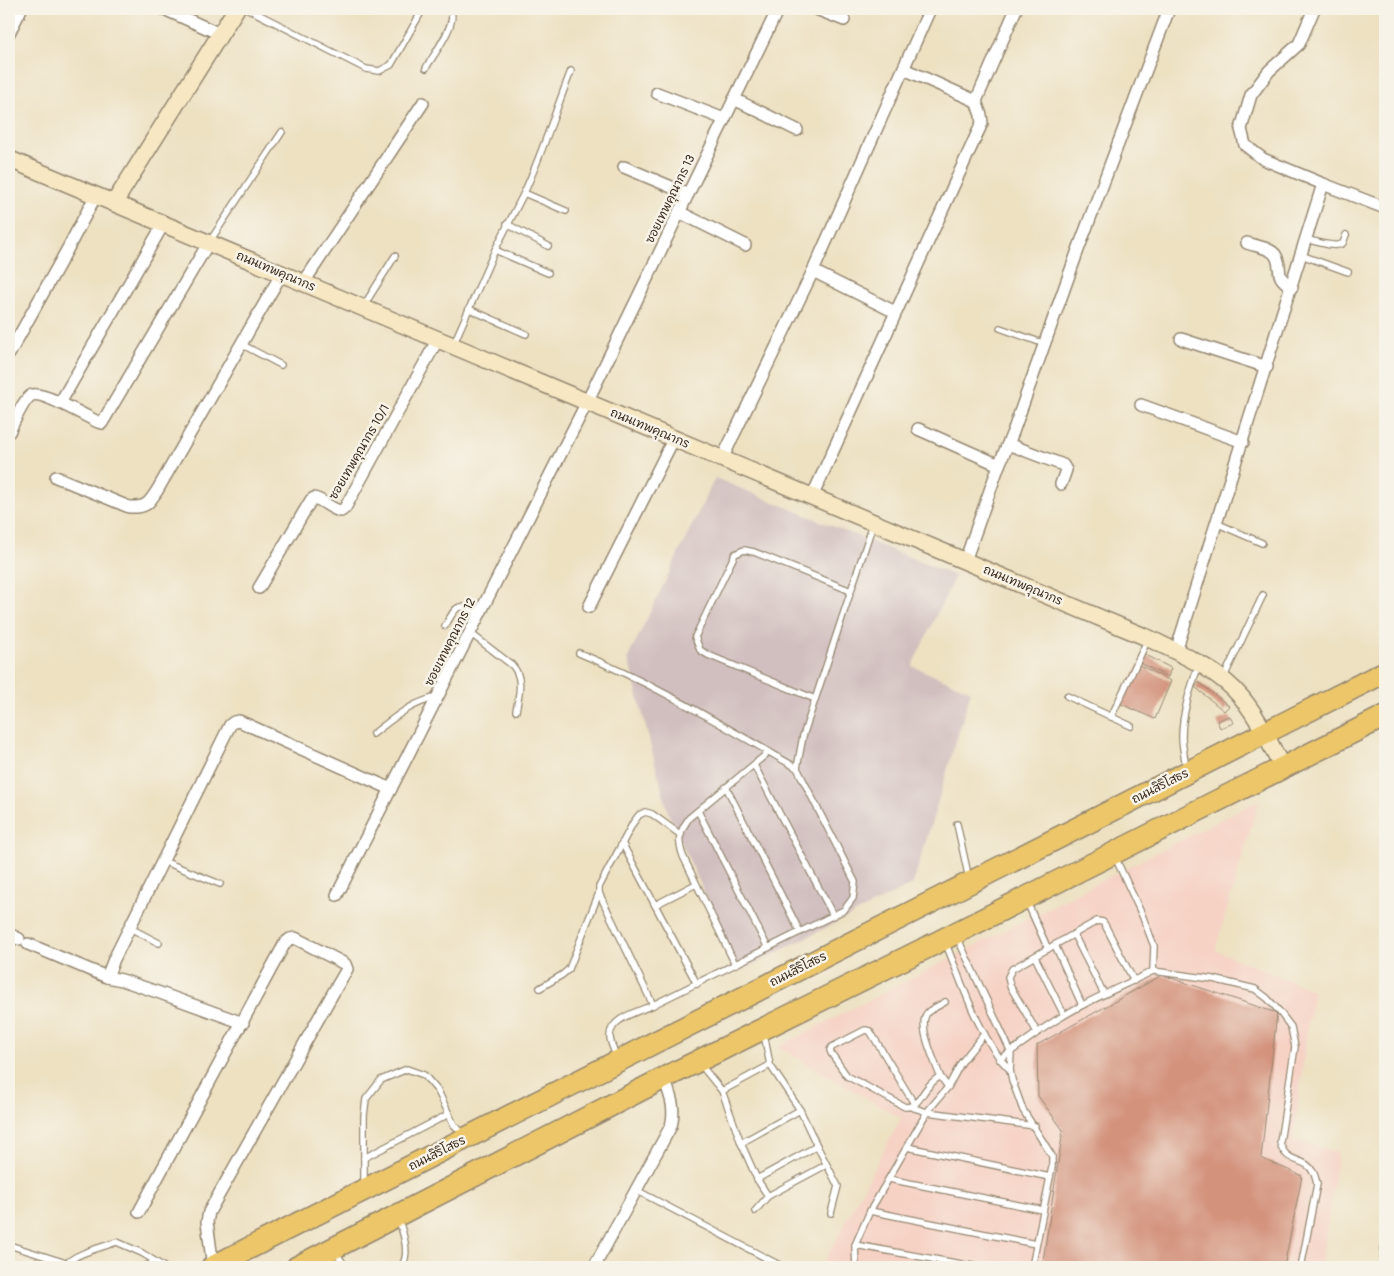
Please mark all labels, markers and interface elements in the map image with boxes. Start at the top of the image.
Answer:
street label: ซอยเทพคุณากร 13 [642,152,699,246]
street label: ถนนเทพคุณากร [234,248,318,296]
street label: ซอยเทพคุณากร 10/1 [326,402,394,503]
street label: ถนนเทพคุณากร [608,405,692,453]
street label: ถนนเทพคุณากร [981,562,1065,610]
street label: ซอยเทพคุณากร 12 [422,595,480,689]
street label: ถนนสิริโสธร [1129,765,1191,807]
street label: ถนนสิริโสธร [767,948,829,990]
street label: ถนนสิริโสธร [406,1132,468,1174]

